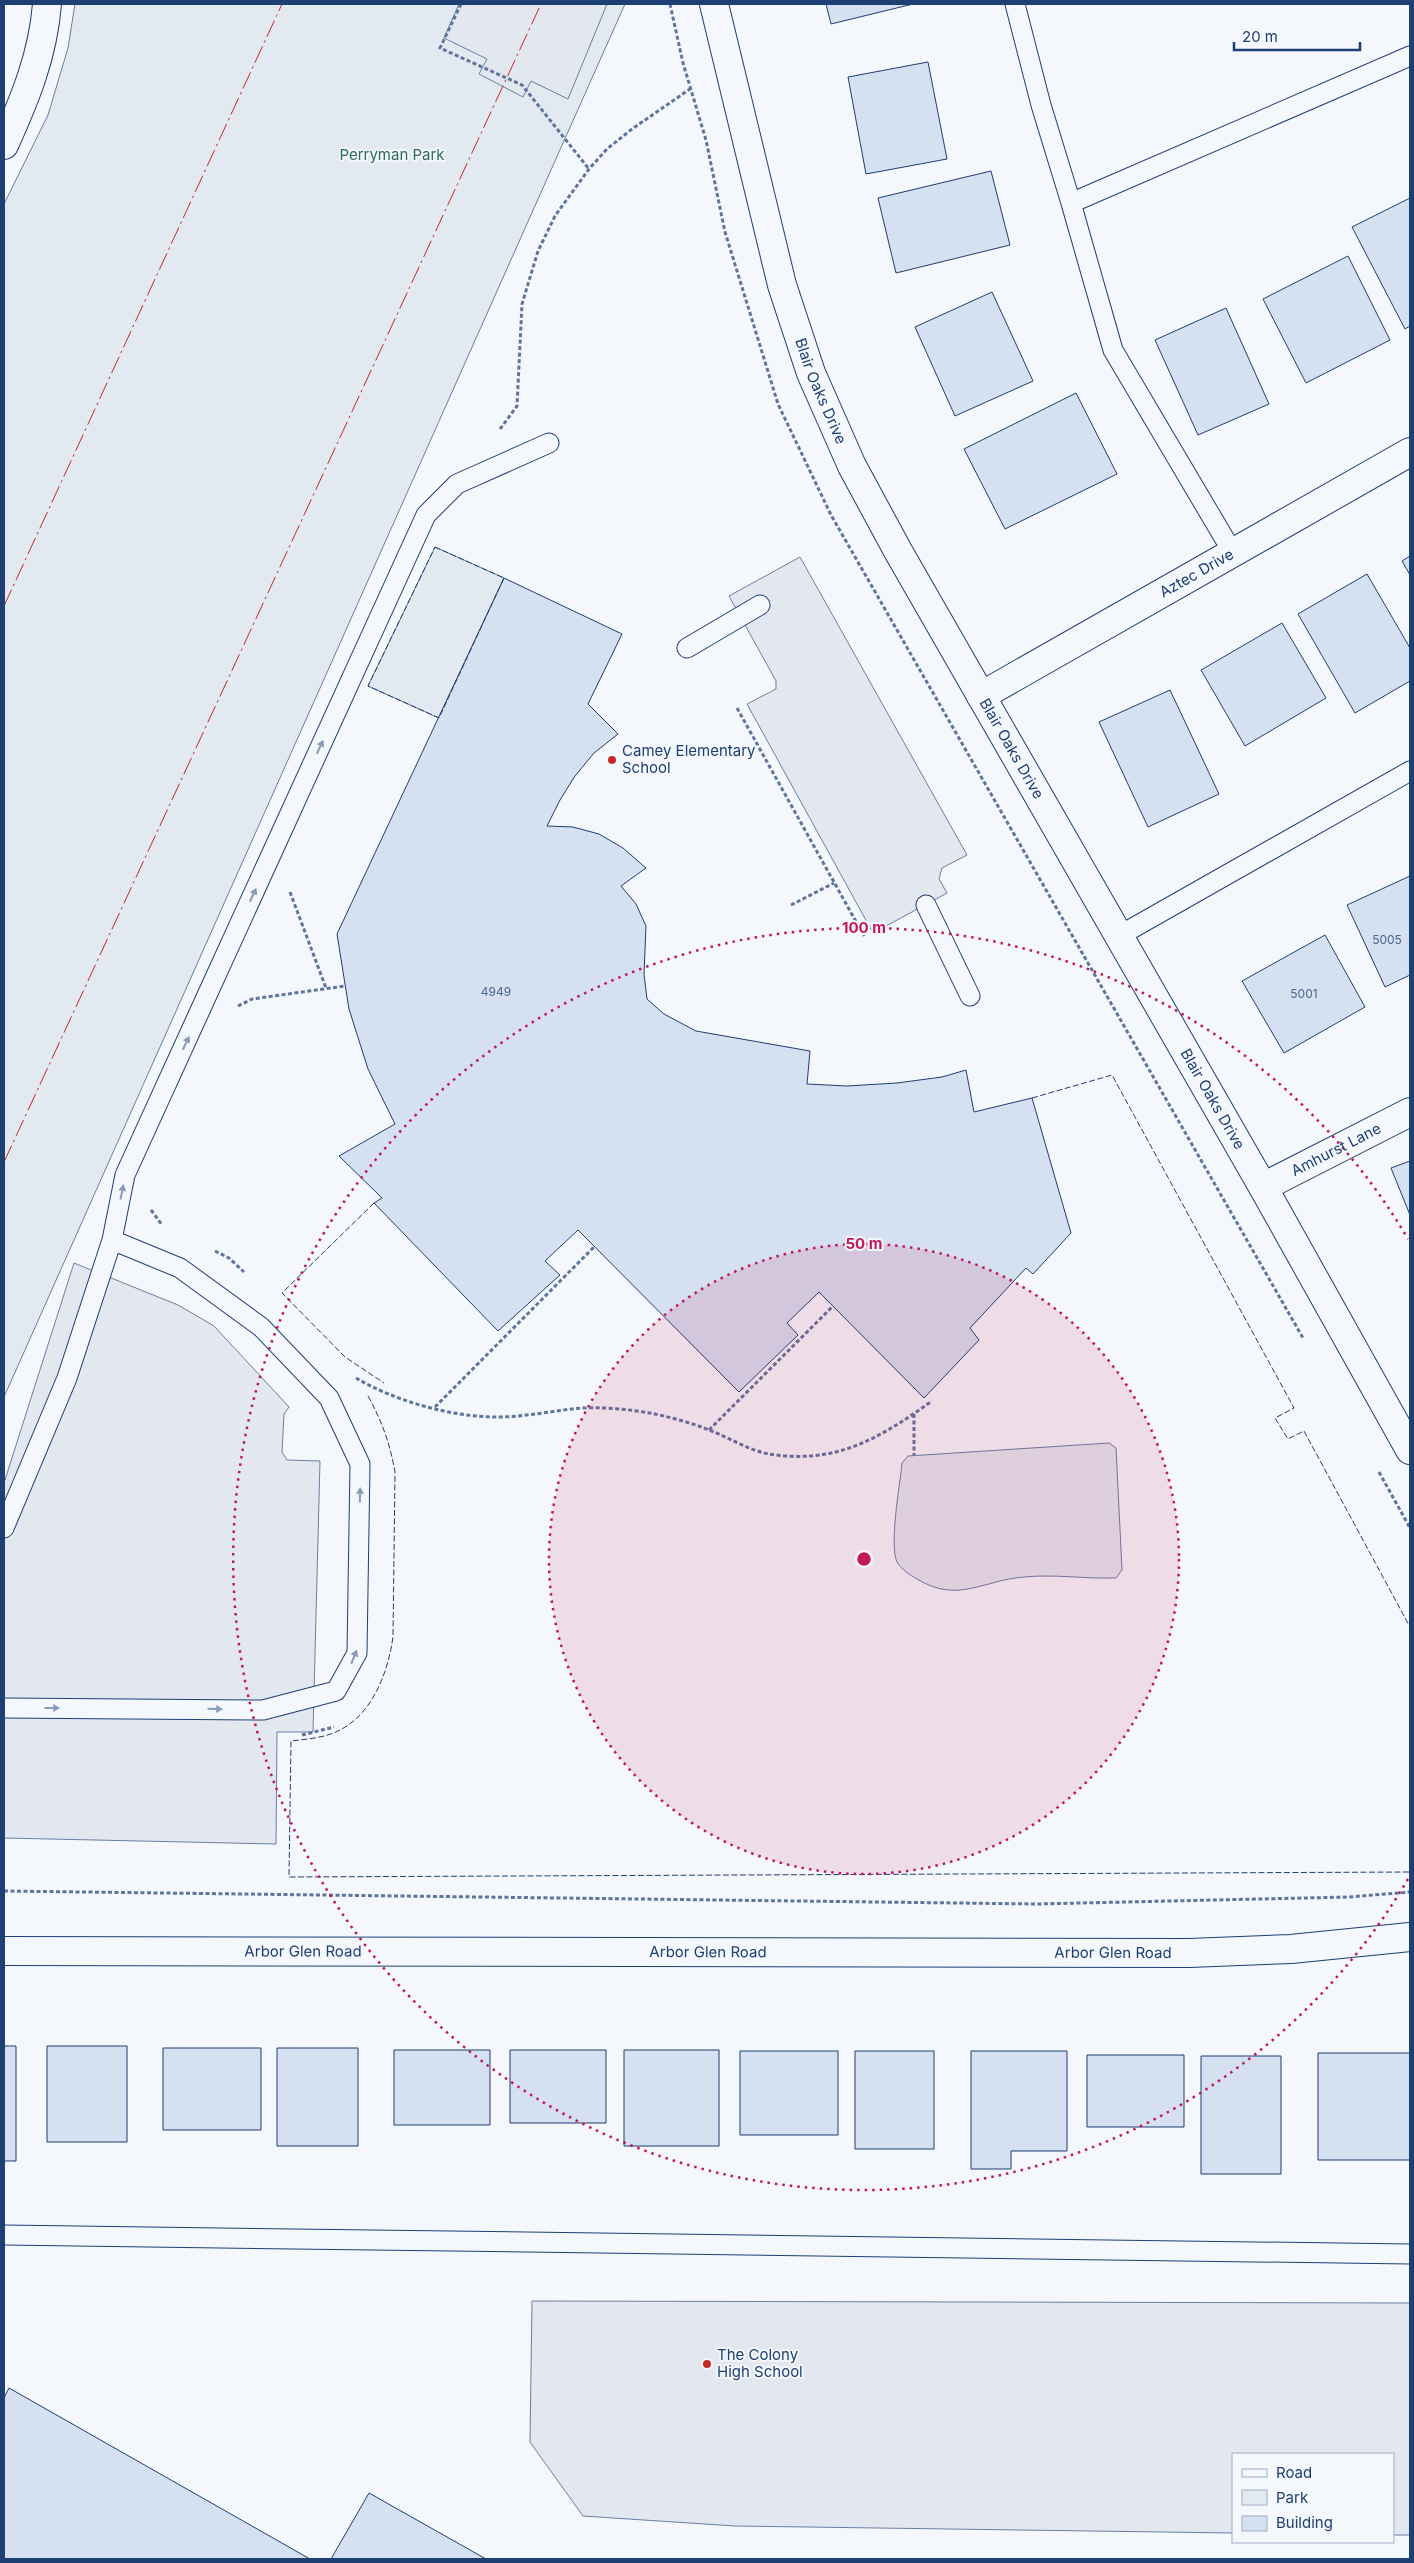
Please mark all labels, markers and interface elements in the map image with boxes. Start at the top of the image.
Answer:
scale bar [1234,20,1360,52]
text: 20 m [1242,27,1278,46]
park label: Perryman Park [339,145,445,164]
street label: Blair Oaks Drive [791,335,851,447]
street label: Aztec Drive [1156,544,1237,602]
street label: Blair Oaks Drive [976,695,1048,802]
one-way arrow [317,740,325,754]
place label: Camey Elementary School [622,741,756,777]
marker: Camey Elementary School [606,754,618,766]
one-way arrow [249,888,257,902]
text: 100 m [842,918,886,937]
house number: 5005 [1372,932,1402,947]
house number: 4949 [481,984,511,999]
house number: 5001 [1290,986,1318,1001]
one-way arrow [182,1036,190,1050]
street label: Blair Oaks Drive [1177,1045,1249,1153]
street label: Amhurst Lane [1288,1118,1384,1180]
one-way arrow [118,1184,126,1199]
text: 50 m [846,1234,882,1253]
one-way arrow [356,1487,364,1503]
centre of rings [855,1550,873,1568]
one-way arrow [350,1649,358,1664]
one-way arrow [45,1704,61,1712]
one-way arrow [207,1705,223,1713]
street label: Arbor Glen Road [244,1941,362,1961]
street label: Arbor Glen Road [649,1942,767,1961]
street label: Arbor Glen Road [1054,1943,1172,1962]
place label: The Colony High School [717,2345,803,2381]
marker: The Colony High School [701,2358,713,2370]
legend [1232,2453,1394,2543]
text: Road [1276,2463,1312,2482]
text: Park [1276,2488,1309,2507]
text: Building [1276,2513,1333,2532]

